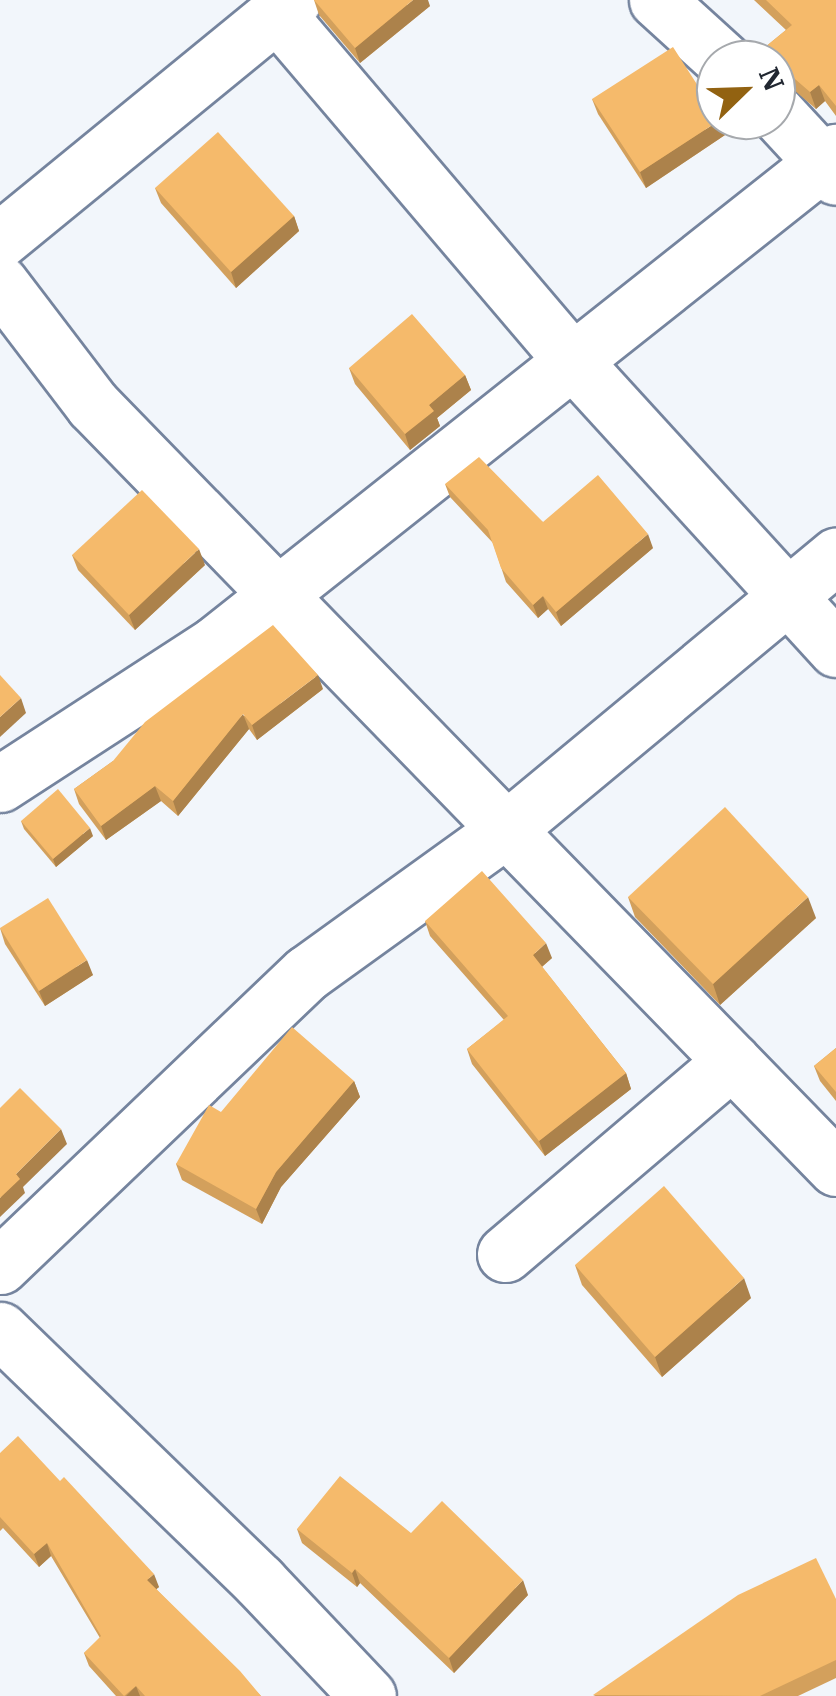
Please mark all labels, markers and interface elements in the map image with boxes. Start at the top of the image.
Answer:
north arrow [696,40,796,140]
text: N [751,61,794,96]

